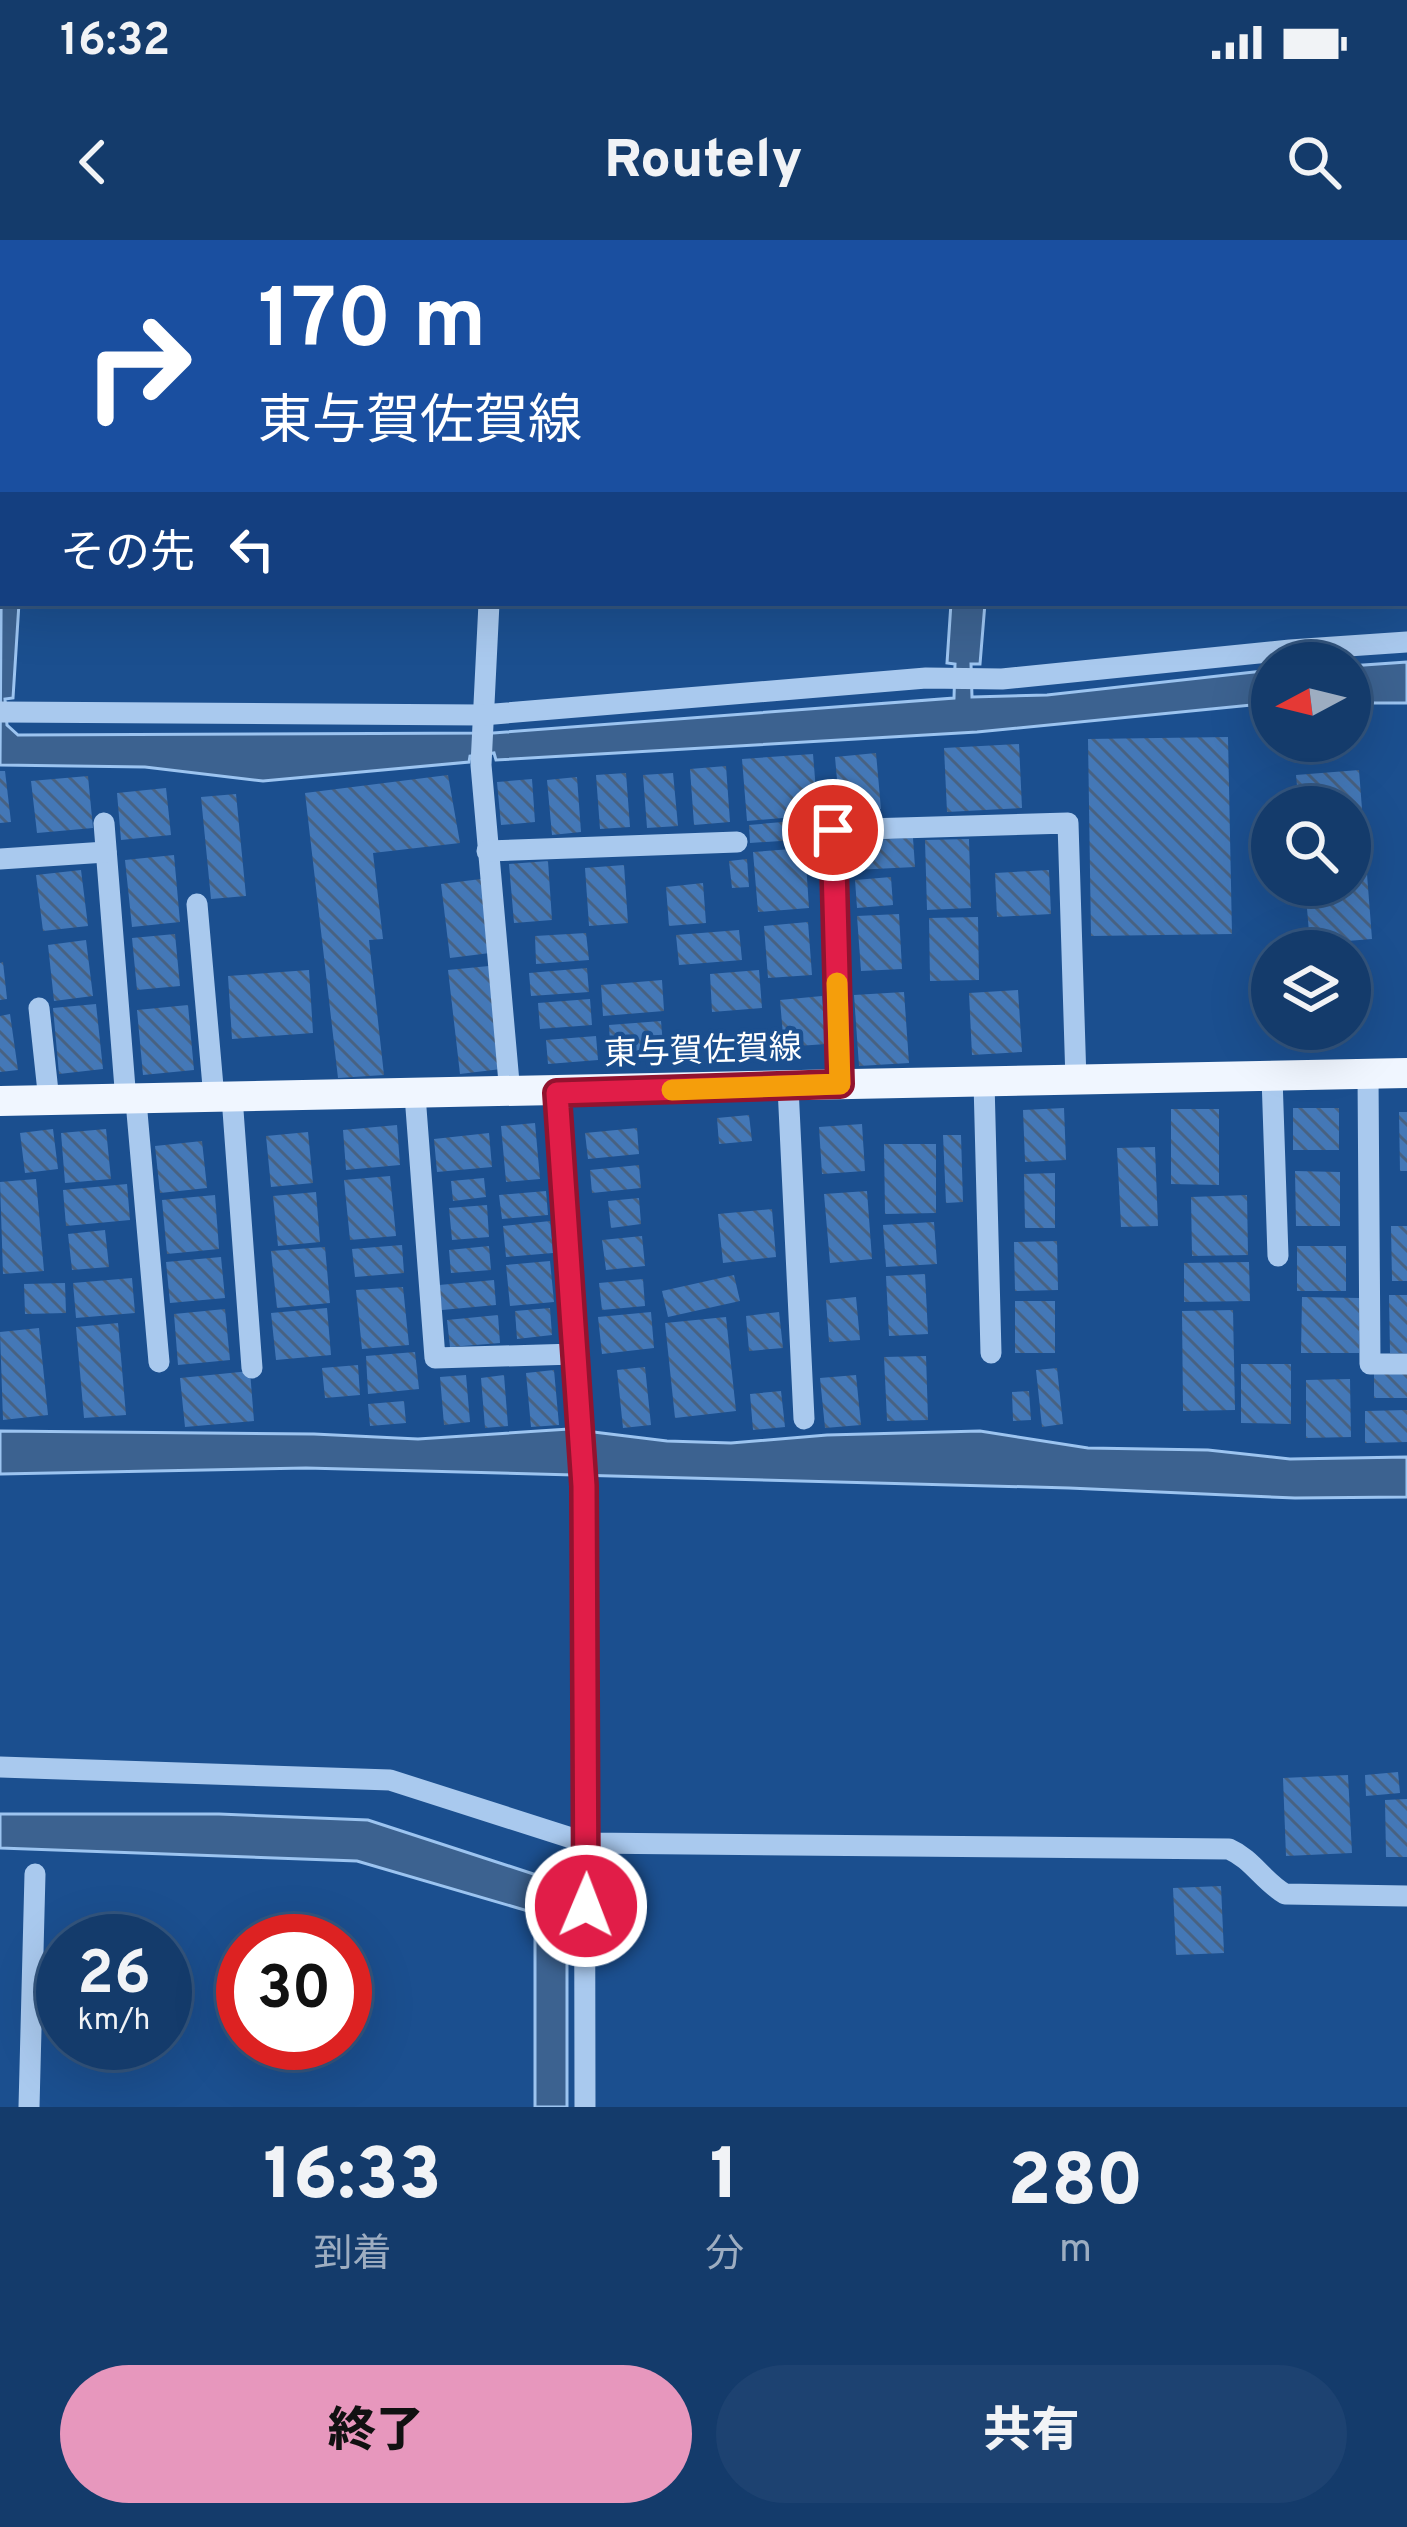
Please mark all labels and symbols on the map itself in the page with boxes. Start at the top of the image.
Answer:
north arrow [1251,642,1371,762]
pin [782,779,884,881]
street label: 東与賀佐賀線 [603,1029,803,1077]
position arrow [523,1843,649,1969]
speed limit sign: 30 [216,1914,372,2070]

